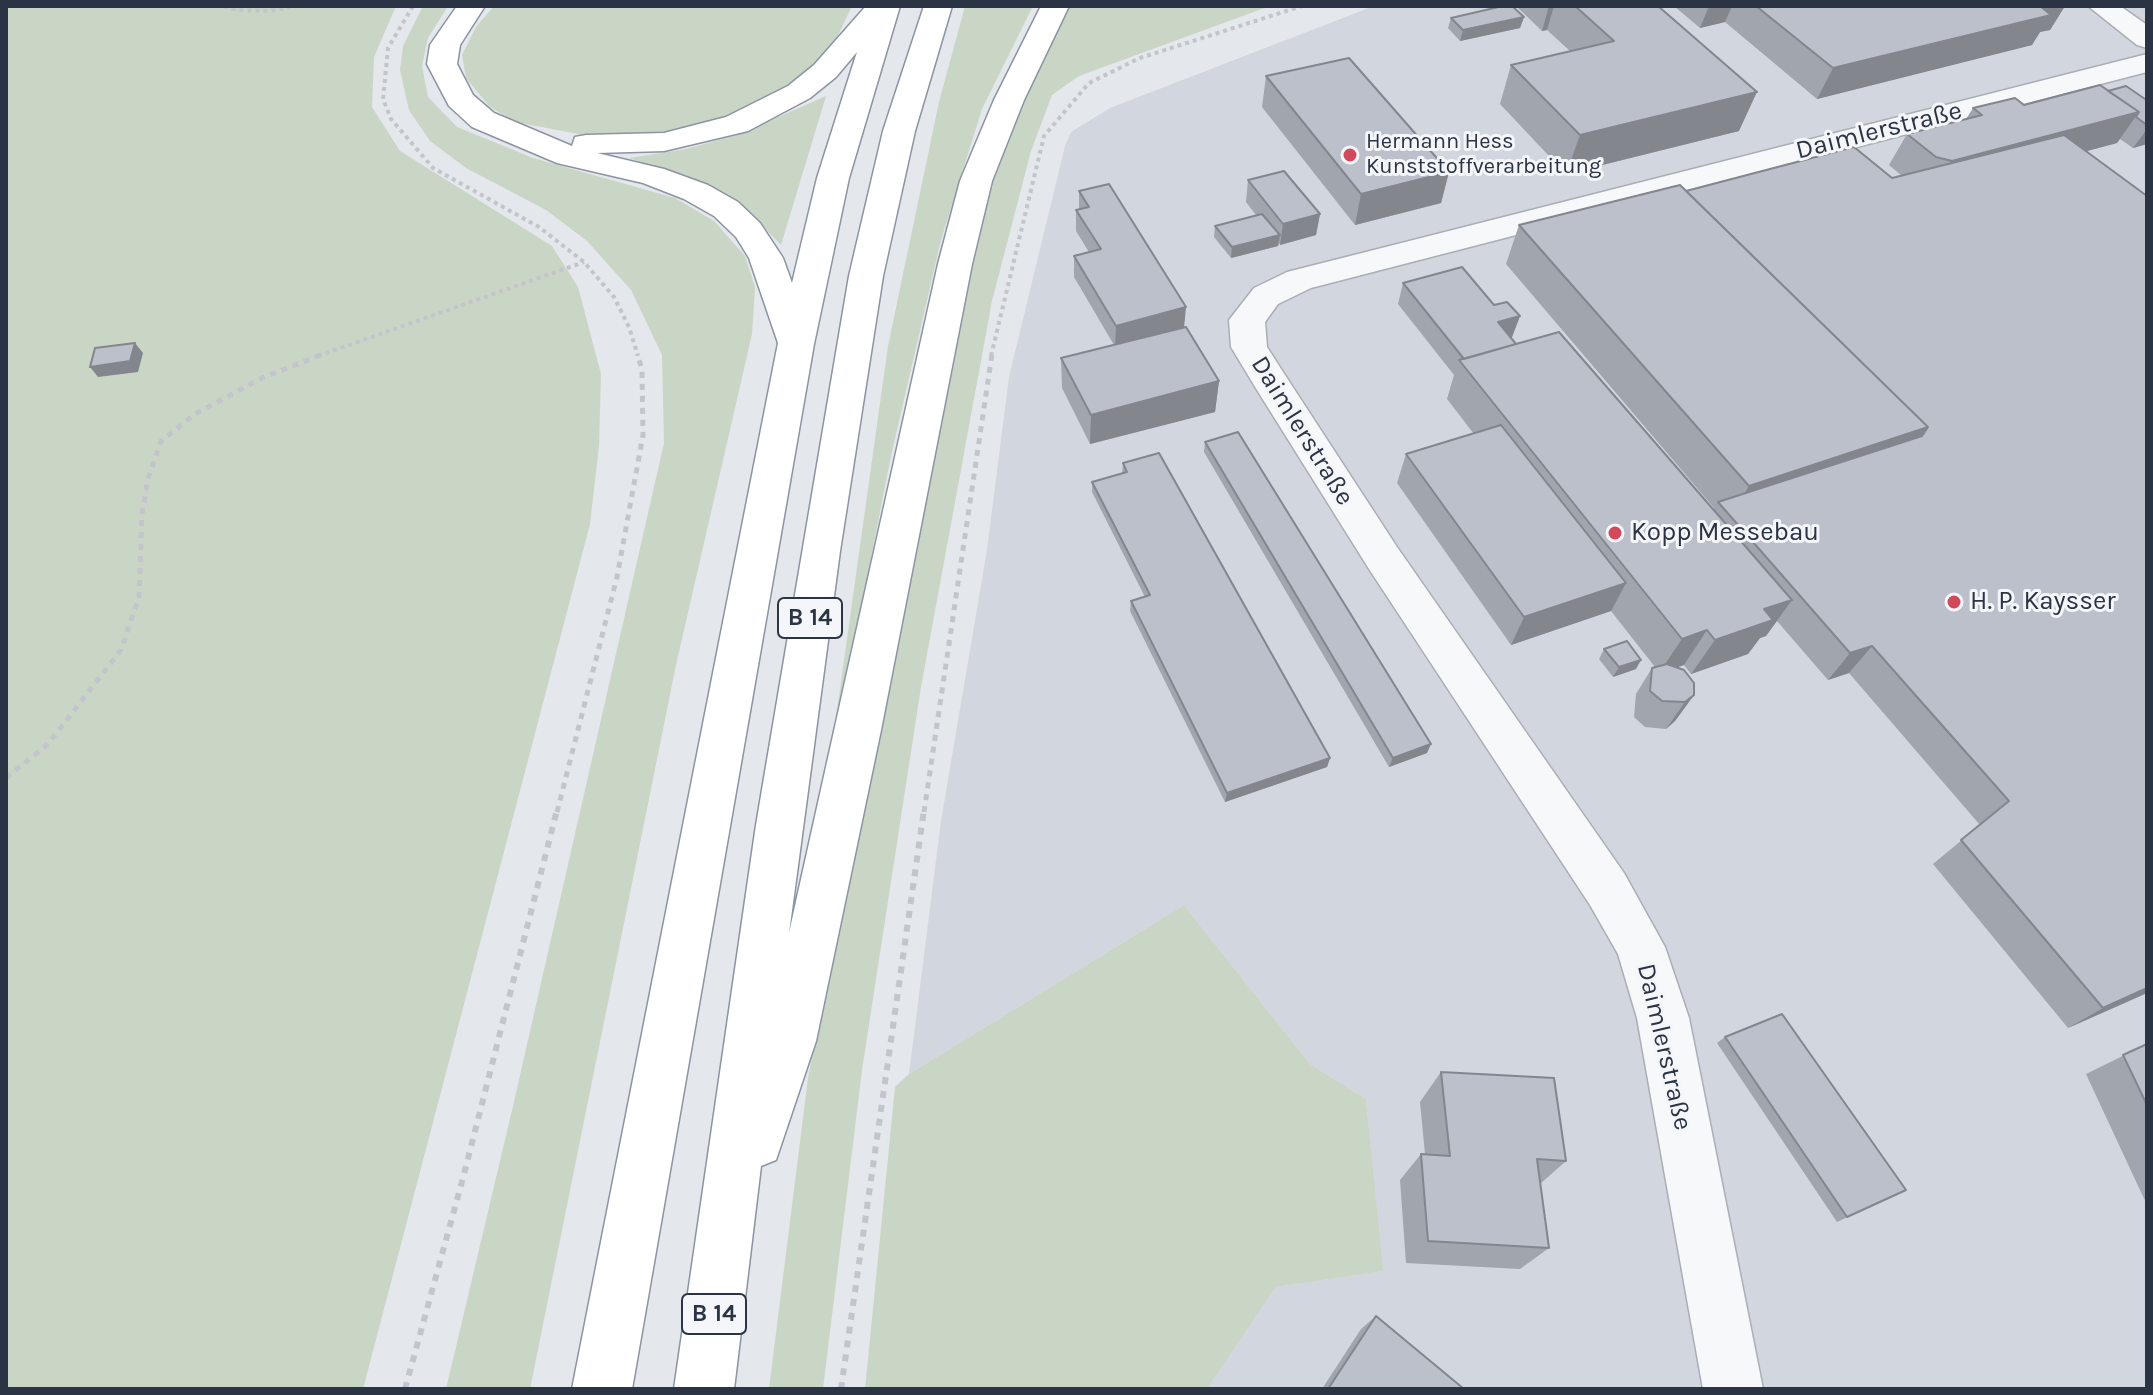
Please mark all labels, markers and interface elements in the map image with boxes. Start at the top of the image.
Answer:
street label: Daimlerstraße [1793,95,1965,167]
place label: Hermann Hess Kunststoffverarbeitung [1366,129,1601,180]
marker: Hermann Hess Kunststoffverarbeitung [1341,146,1359,164]
street label: Daimlerstraße [1244,351,1360,511]
place label: Kopp Messebau [1631,517,1819,549]
marker: Kopp Messebau [1606,524,1624,542]
place label: H. P. Kaysser [1970,586,2116,618]
marker: H. P. Kaysser [1945,593,1963,611]
road number: B 14 [778,598,842,638]
street label: Daimlerstraße [1630,961,1698,1133]
road number: B 14 [682,1294,746,1334]

